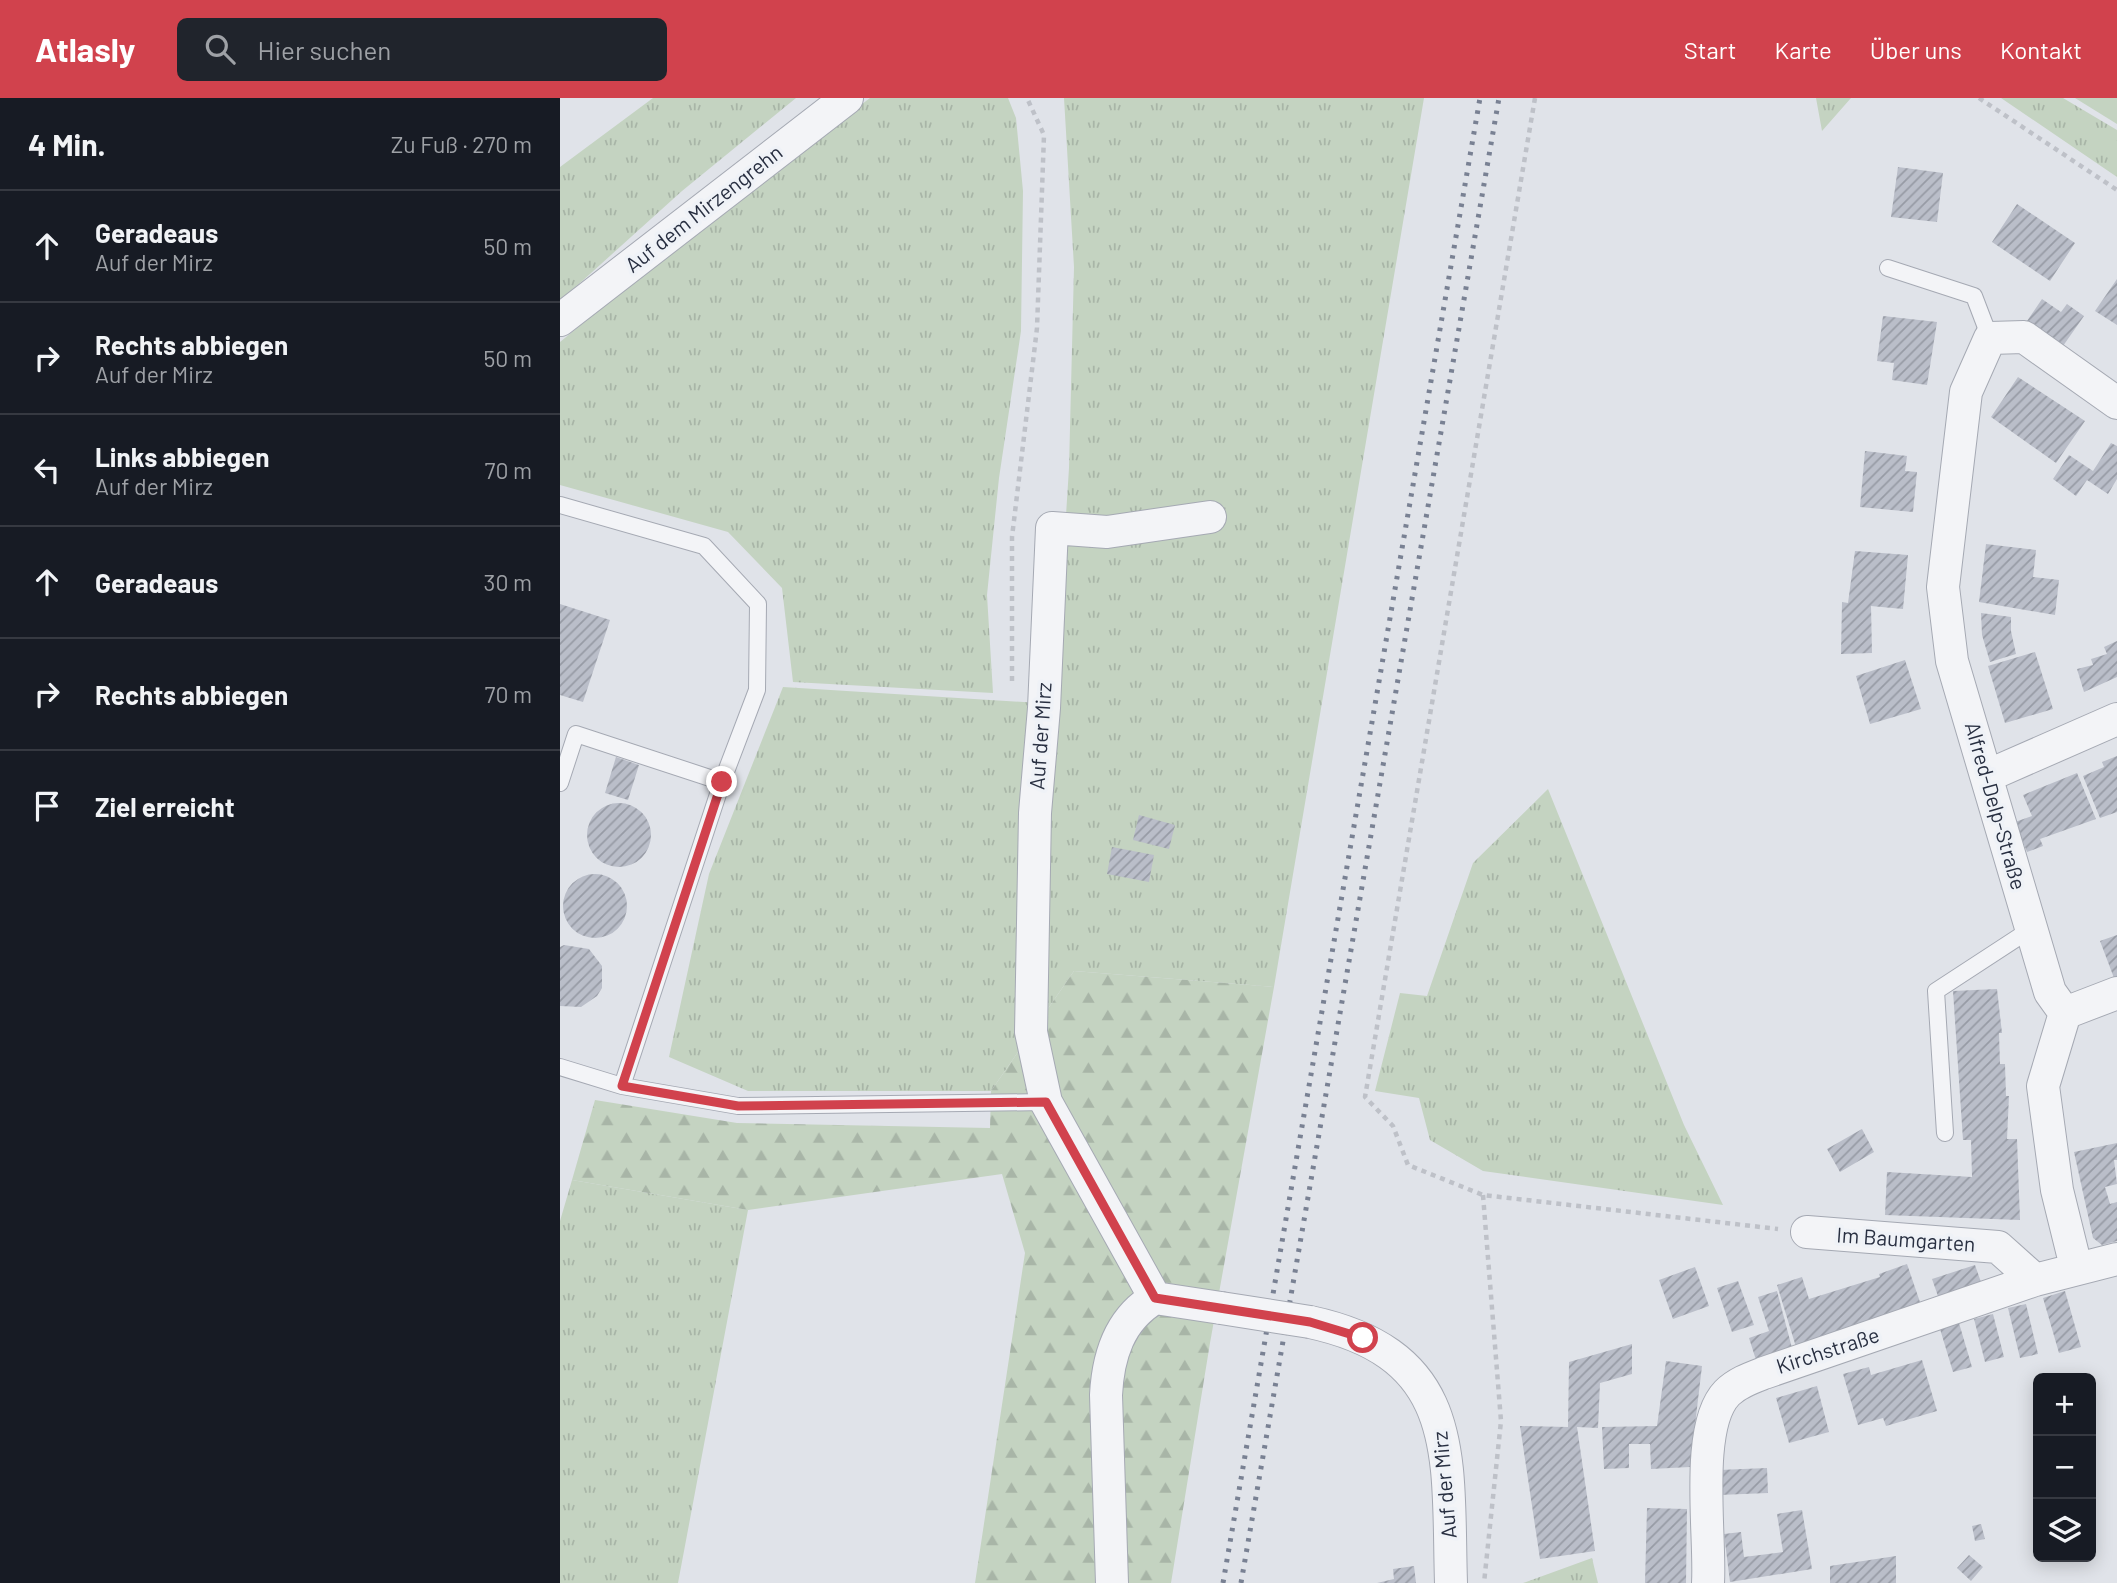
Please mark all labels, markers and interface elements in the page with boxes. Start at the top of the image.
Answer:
search box [177,18,667,81]
text: Atlasly [35,29,135,69]
icon: search [201,30,239,68]
text: Hier suchen [257,34,391,65]
text: Start [1684,35,1737,64]
text: Karte [1775,35,1832,64]
text: Über uns [1870,35,1962,64]
text: Kontakt [2000,35,2082,64]
text: 4 Min. [28,126,106,162]
text: Zu Fuß · 270 m [391,130,532,158]
street label: Auf dem Mirzengrehn [620,139,787,277]
text: Geradeaus [95,217,218,248]
icon: ahead [28,227,66,265]
text: 50 m [484,232,532,260]
text: Auf der Mirz [95,248,213,276]
text: Rechts abbiegen [95,329,288,360]
icon: right [28,339,66,377]
text: 50 m [484,344,532,372]
text: Auf der Mirz [95,360,213,388]
text: Links abbiegen [95,441,269,472]
icon: left [28,451,66,489]
text: 70 m [485,456,532,484]
text: Auf der Mirz [95,472,213,500]
icon: ahead [28,563,66,601]
text: Geradeaus [95,567,218,598]
text: 30 m [484,568,532,596]
icon: right [28,675,66,713]
text: Rechts abbiegen [95,679,288,710]
text: 70 m [485,680,532,708]
street label: Auf der Mirz [1023,681,1056,790]
street label: Alfred-Delp-Straße [1961,719,2032,892]
route end [706,766,737,797]
icon: arrive [28,787,66,825]
text: Ziel erreicht [95,791,235,822]
street label: Im Baumgarten [1836,1221,1976,1256]
street label: Kirchstraße [1773,1321,1882,1378]
route start [1347,1322,1378,1353]
map controls [2033,1373,2096,1562]
button: + [2033,1373,2096,1436]
street label: Auf der Mirz [1426,1430,1461,1540]
button: − [2033,1436,2096,1499]
button: layers [2033,1499,2096,1562]

